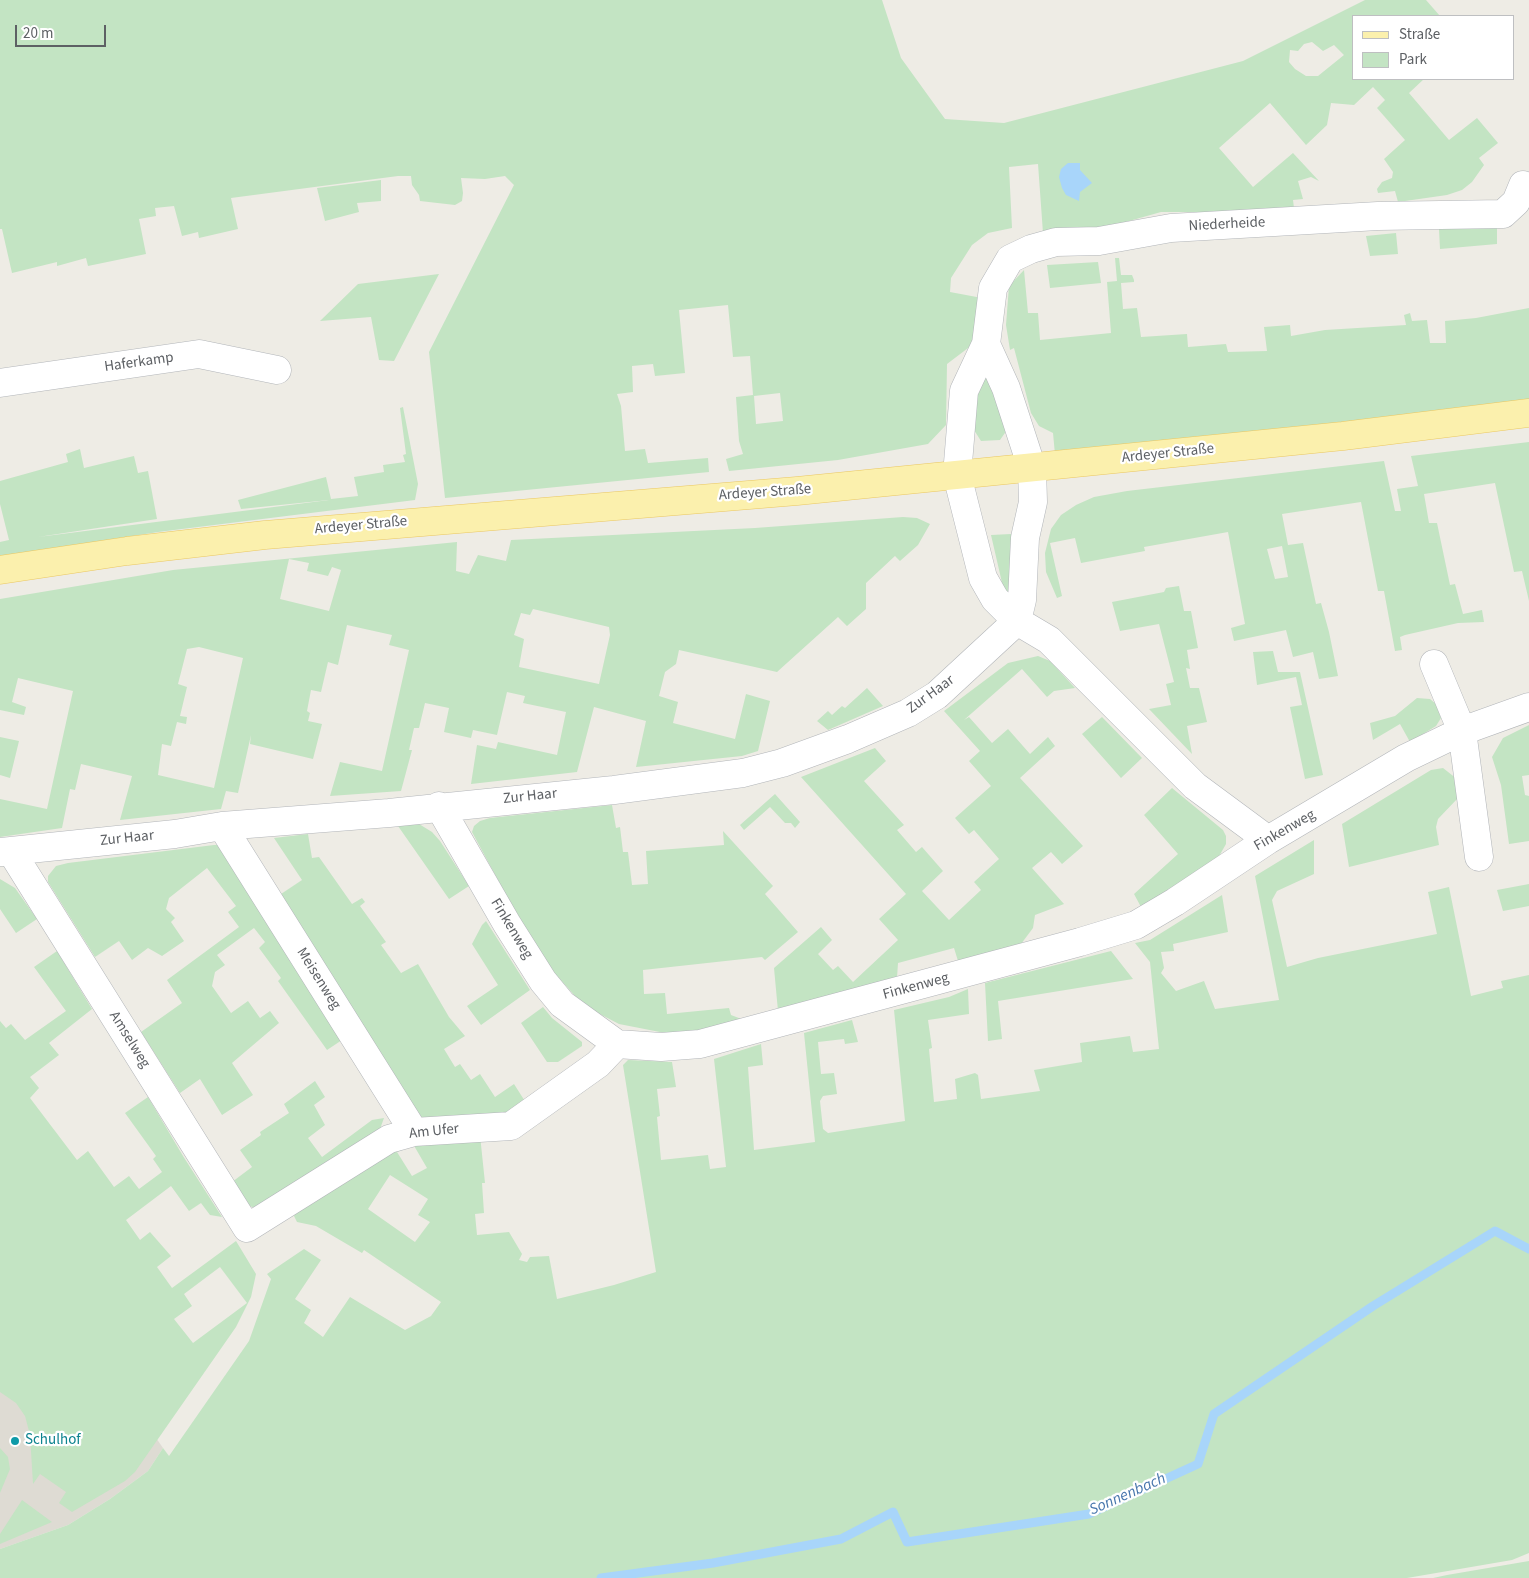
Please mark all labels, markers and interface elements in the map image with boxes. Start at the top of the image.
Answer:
scale bar [18,15,109,47]
legend [1352,15,1514,80]
text: 20 m [23,23,53,44]
text: Straße [1399,24,1440,45]
text: Park [1399,49,1427,70]
street label: Niederheide [1188,214,1266,236]
street label: Haferkamp [103,349,175,377]
street label: Ardeyer Straße [1121,440,1215,468]
street label: Ardeyer Straße [718,481,812,505]
street label: Ardeyer Straße [314,513,408,539]
street label: Zur Haar [904,672,958,718]
street label: Zur Haar [502,785,558,809]
street label: Finkenweg [1251,806,1319,856]
street label: Zur Haar [99,827,155,851]
street label: Finkenweg [486,895,536,963]
street label: Meisenweg [292,945,344,1013]
street label: Finkenweg [881,970,951,1004]
street label: Amselweg [104,1008,154,1072]
street label: Am Ufer [408,1120,460,1144]
place label: Schulhof [25,1432,81,1450]
marker: Schulhof [9,1435,21,1447]
water label: Sonnenbach [1087,1470,1169,1520]

